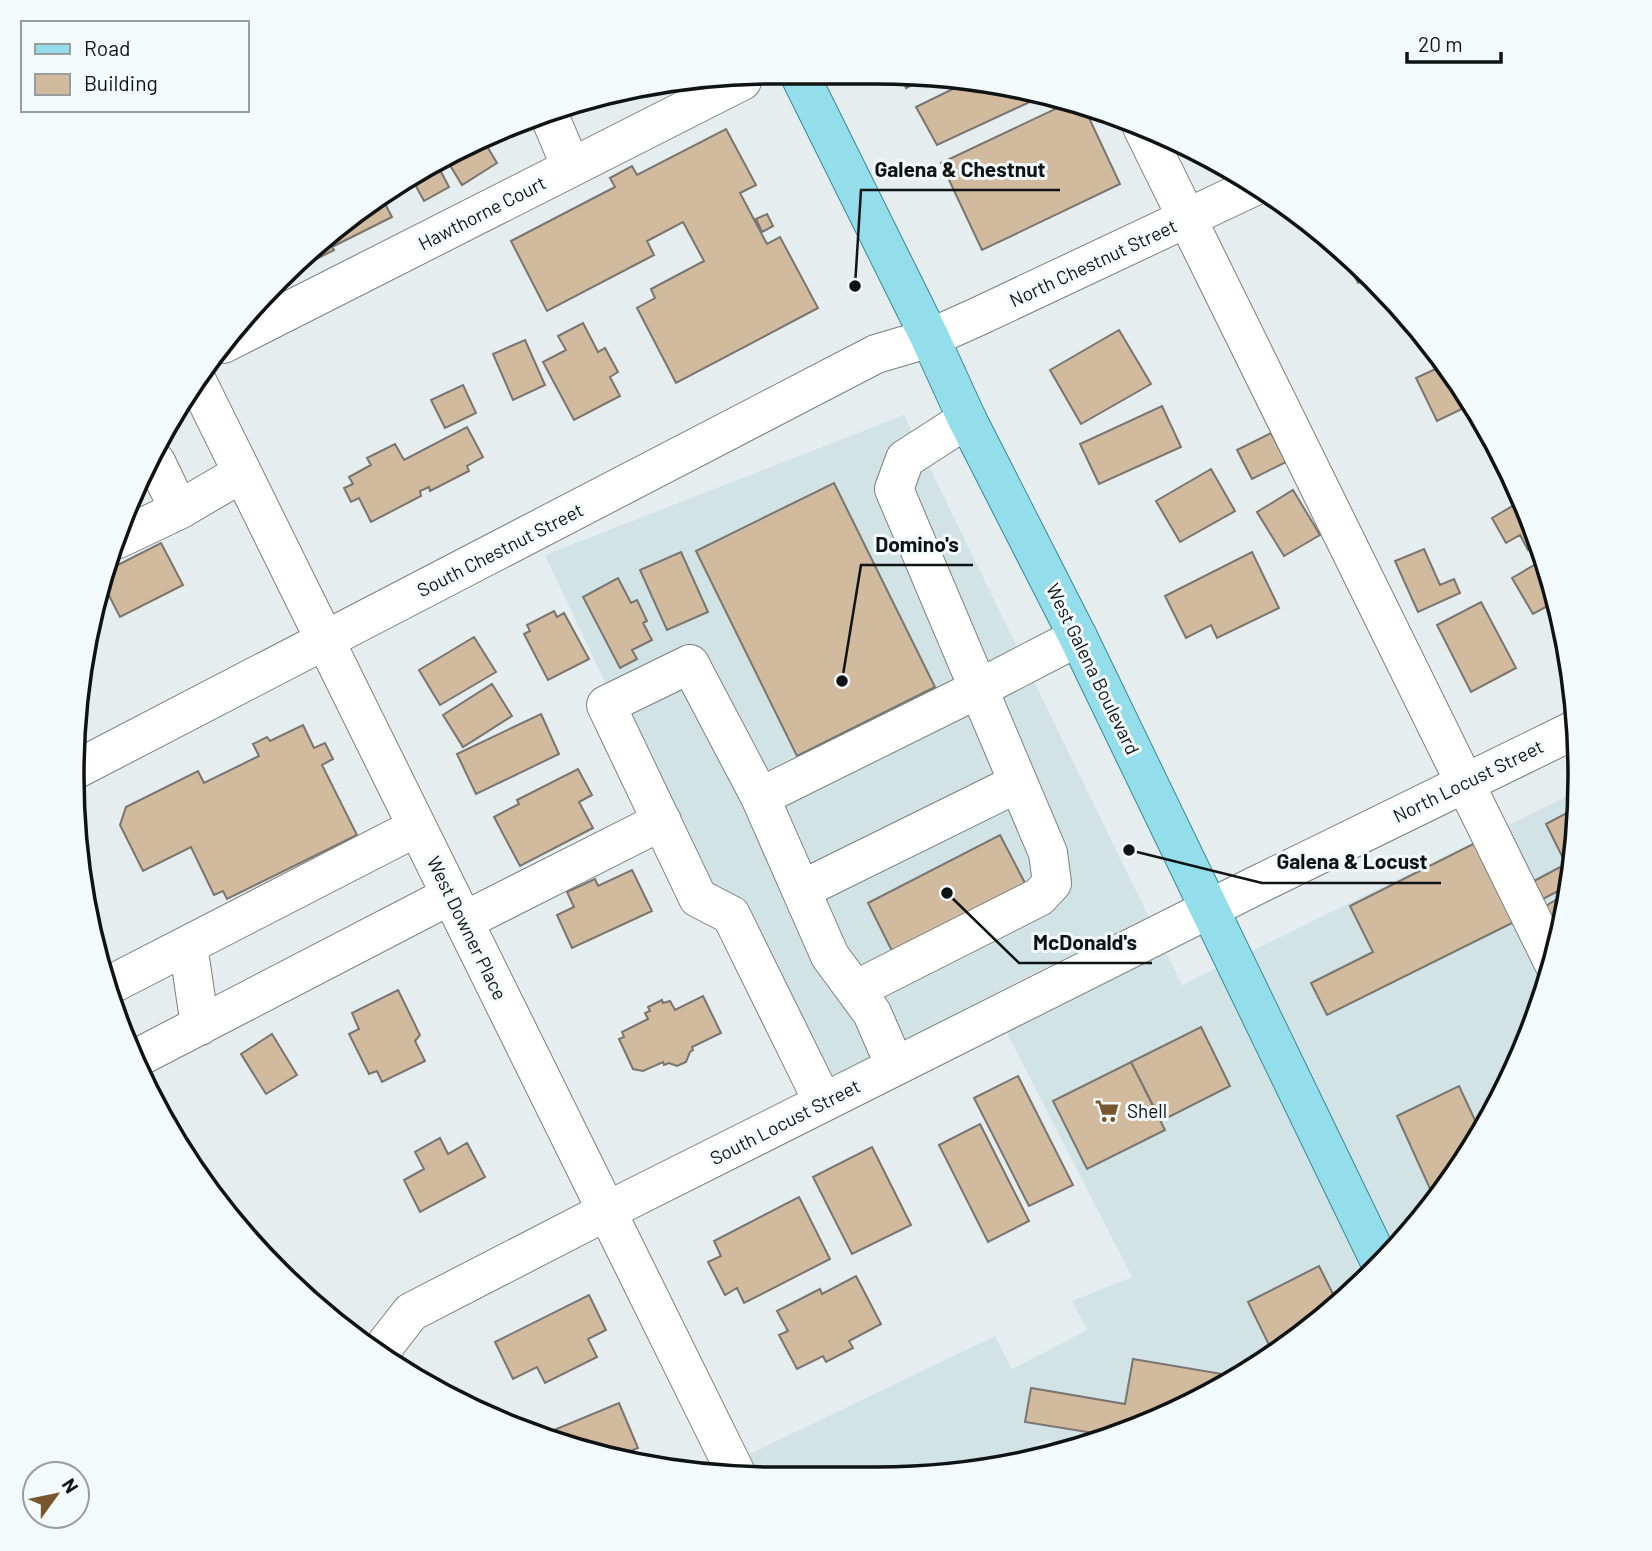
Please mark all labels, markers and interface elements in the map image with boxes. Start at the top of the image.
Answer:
legend [21,21,248,112]
scale bar [1407,21,1502,65]
text: 20 m [1418,31,1463,56]
text: Road [84,35,130,60]
text: Building [84,70,158,95]
callout: Galena & Chestnut [861,148,1060,190]
text: Galena & Chestnut [874,156,1046,181]
street label: Hawthorne Court [414,170,549,255]
street label: North Chestnut Street [1005,214,1180,311]
street label: South Chestnut Street [413,498,587,601]
callout: Domino's [861,523,973,565]
text: Domino's [875,531,959,556]
street label: West Galena Boulevard [1042,580,1145,758]
street label: North Locust Street [1389,734,1547,827]
callout: Galena & Locust [1262,841,1441,883]
text: Galena & Locust [1276,848,1428,873]
street label: West Downer Place [423,852,512,1003]
callout: McDonald's [1019,921,1152,963]
text: McDonald's [1033,929,1137,954]
street label: South Locust Street [706,1074,864,1169]
supermarket icon: Shell [1093,1097,1121,1125]
place label: Shell [1127,1099,1167,1122]
north arrow [21,1460,91,1530]
text: N [58,1474,84,1497]

